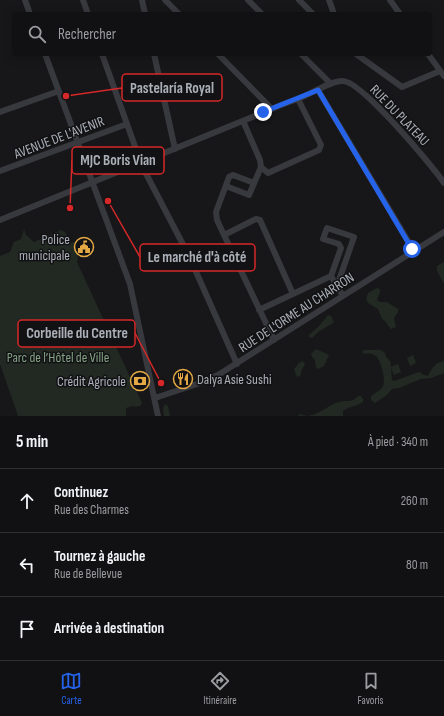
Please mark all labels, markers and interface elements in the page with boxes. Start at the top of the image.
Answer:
search box [12,12,432,56]
icon: search [26,23,48,45]
text: Rechercher [58,25,116,44]
callout: Pastelaría Royal [122,74,222,101]
text: Pastelaría Royal [130,79,214,98]
street label: RUE DU PLATEAU [366,81,433,149]
route end [254,103,272,121]
street label: AVENUE DE L'AVENIR [11,112,107,163]
callout: MJC Boris Vian [72,147,164,174]
text: MJC Boris Vian [80,151,156,170]
place label: Police municipale [19,231,70,264]
public building icon: Police municipale [73,236,95,258]
route start [403,240,421,258]
callout: Le marché d'à côté [140,244,255,271]
text: Le marché d'à côté [148,248,246,267]
street label: RUE DE L'ORME AU CHARRON [235,269,357,356]
callout: Corbeille du Centre [18,320,135,347]
text: Corbeille du Centre [26,324,128,343]
park label: Parc de l’Hôtel de Ville [7,349,109,366]
restaurant icon: Dalya Asie Sushi [172,368,194,390]
bank icon: Crédit Agricole [129,370,151,392]
place label: Dalya Asie Sushi [197,371,272,388]
place label: Crédit Agricole [57,373,126,390]
text: 5 min [16,432,48,452]
text: À pied · 340 m [368,434,428,450]
text: Continuez [54,483,108,502]
icon: ahead [16,490,38,512]
text: 260 m [401,493,428,509]
text: Rue des Charmes [54,502,129,518]
text: Tournez à gauche [54,547,145,566]
icon: left [16,554,38,576]
text: 80 m [406,557,428,573]
text: Rue de Bellevue [54,566,122,582]
icon: arrive [16,618,38,640]
text: Arrivée à destination [54,619,164,638]
tab: Carte [60,670,82,707]
tab: Itinéraire [203,670,237,707]
tab: Favoris [358,670,384,707]

